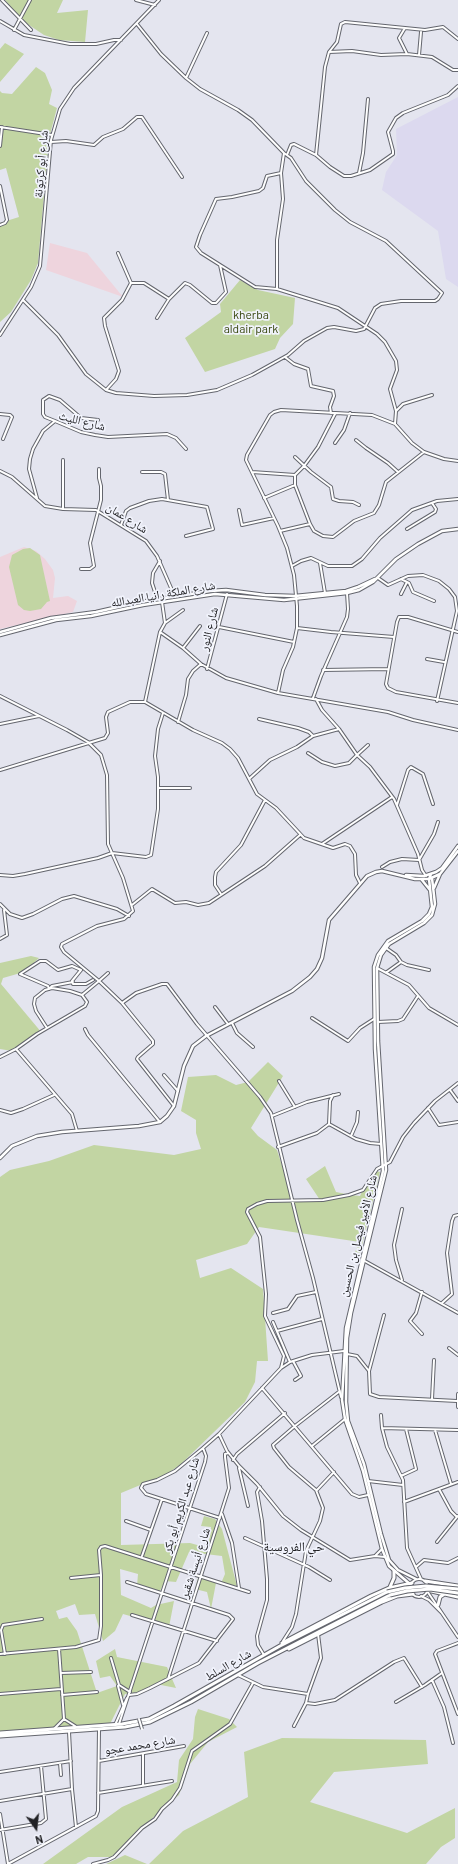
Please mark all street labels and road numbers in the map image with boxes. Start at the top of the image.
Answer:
street label: شارع أبو كرتونة [31,130,51,198]
street label: شارع الليث [57,408,107,434]
street label: شارع عمان [104,500,150,536]
street label: شارع الملكة رانيا العبدالله [110,578,216,610]
street label: شارع النور [197,606,221,652]
street label: شارع الأمير فيصل بن الحسين [336,1174,380,1298]
street label: شارع عبد الكريم أبو بكر [160,1455,202,1555]
street label: شارع أنيسة شقير [177,1526,213,1600]
street label: شارع السلط [202,1646,254,1684]
street label: شارع محمد عجو [104,1732,176,1758]

